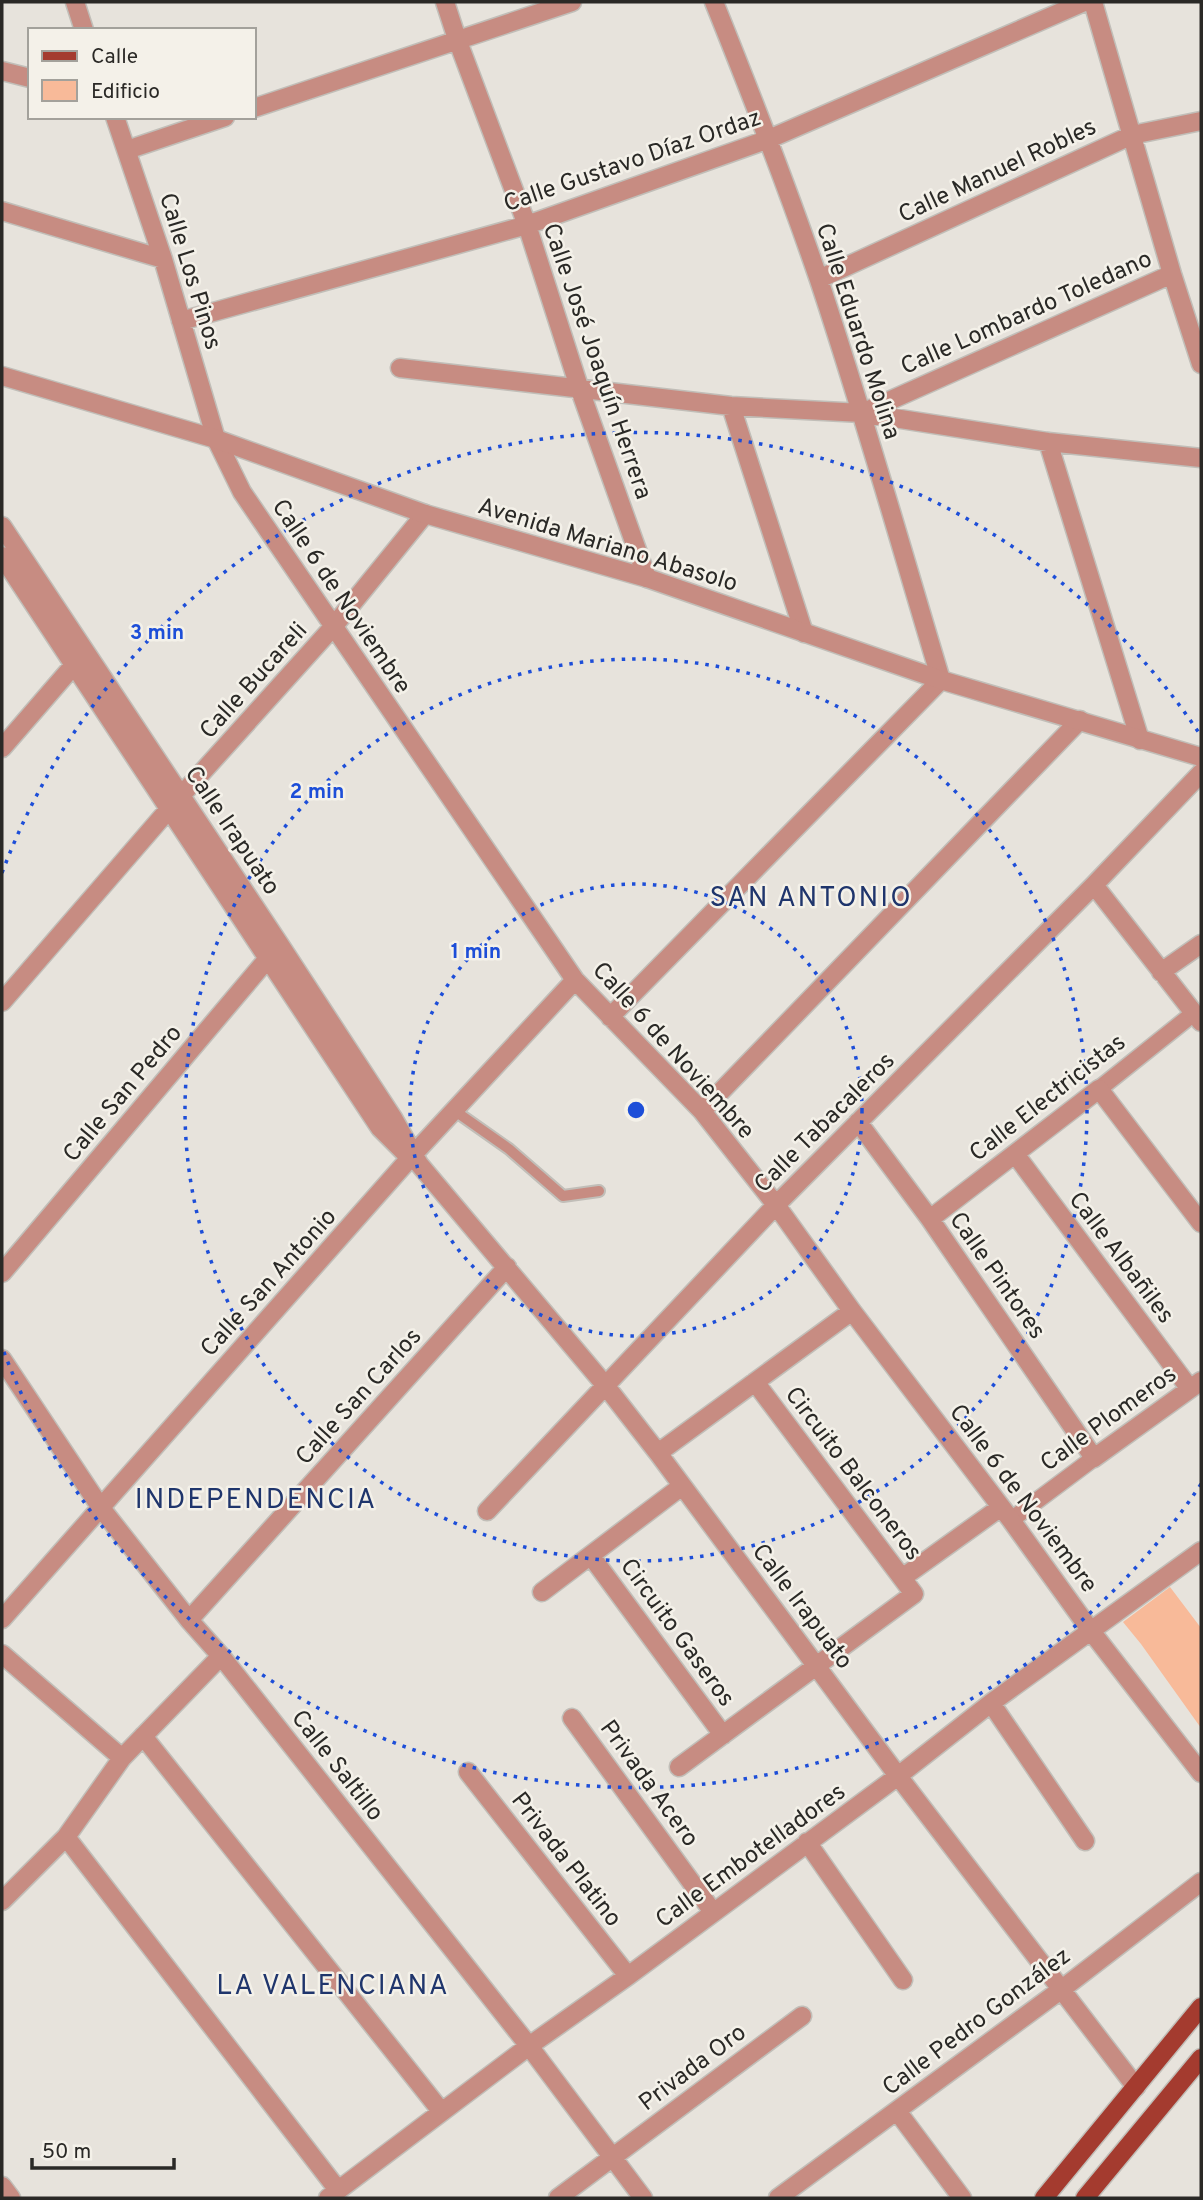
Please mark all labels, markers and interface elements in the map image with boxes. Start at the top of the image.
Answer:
legend [28,28,256,119]
text: Calle [91,44,138,71]
text: Edificio [91,79,160,106]
street label: Calle Gustavo Díaz Ordaz [500,104,765,220]
street label: Calle Manuel Robles [894,113,1102,231]
street label: Calle Los Pinos [151,190,227,354]
street label: Calle José Joaquín Herrera [535,220,657,504]
street label: Calle Eduardo Molina [808,220,906,444]
street label: Calle Lombardo Toledano [897,245,1157,383]
street label: Avenida Mariano Abasolo [474,492,741,600]
street label: Calle 6 de Noviembre [264,494,417,700]
street label: Calle Bucareli [194,617,315,746]
text: 3 min [130,620,184,647]
street label: Calle Irapuato [177,761,286,902]
text: 2 min [290,779,344,806]
district label: SAN ANTONIO [709,881,913,917]
text: 1 min [451,939,501,966]
street label: Calle 6 de Noviembre [585,956,760,1146]
street label: Calle San Pedro [57,1020,190,1169]
street label: Calle Electricistas [964,1028,1132,1169]
street label: Calle Tabacaleros [749,1047,902,1200]
centre of rings [624,1098,648,1122]
street label: Calle Albañiles [1061,1186,1180,1330]
street label: Calle San Antonio [195,1203,344,1364]
street label: Calle Pintores [942,1207,1051,1346]
street label: Calle San Carlos [290,1323,429,1472]
street label: Calle Plomeros [1035,1360,1183,1479]
street label: Circuito Balconeros [777,1381,928,1567]
street label: Calle 6 de Noviembre [942,1399,1103,1599]
district label: INDEPENDENCIA [135,1483,377,1519]
street label: Calle Irapuato [744,1538,858,1676]
street label: Circuito Gaseros [613,1553,740,1713]
street label: Calle Saltillo [284,1705,389,1828]
street label: Privada Acero [592,1715,704,1853]
street label: Calle Embotelladores [650,1778,852,1936]
street label: Privada Platino [504,1787,627,1934]
street label: Calle Pedro González [877,1942,1077,2103]
district label: LA VALENCIANA [216,1969,450,2005]
street label: Privada Oro [634,2018,753,2119]
scale bar [32,2126,173,2170]
text: 50 m [42,2139,91,2166]

